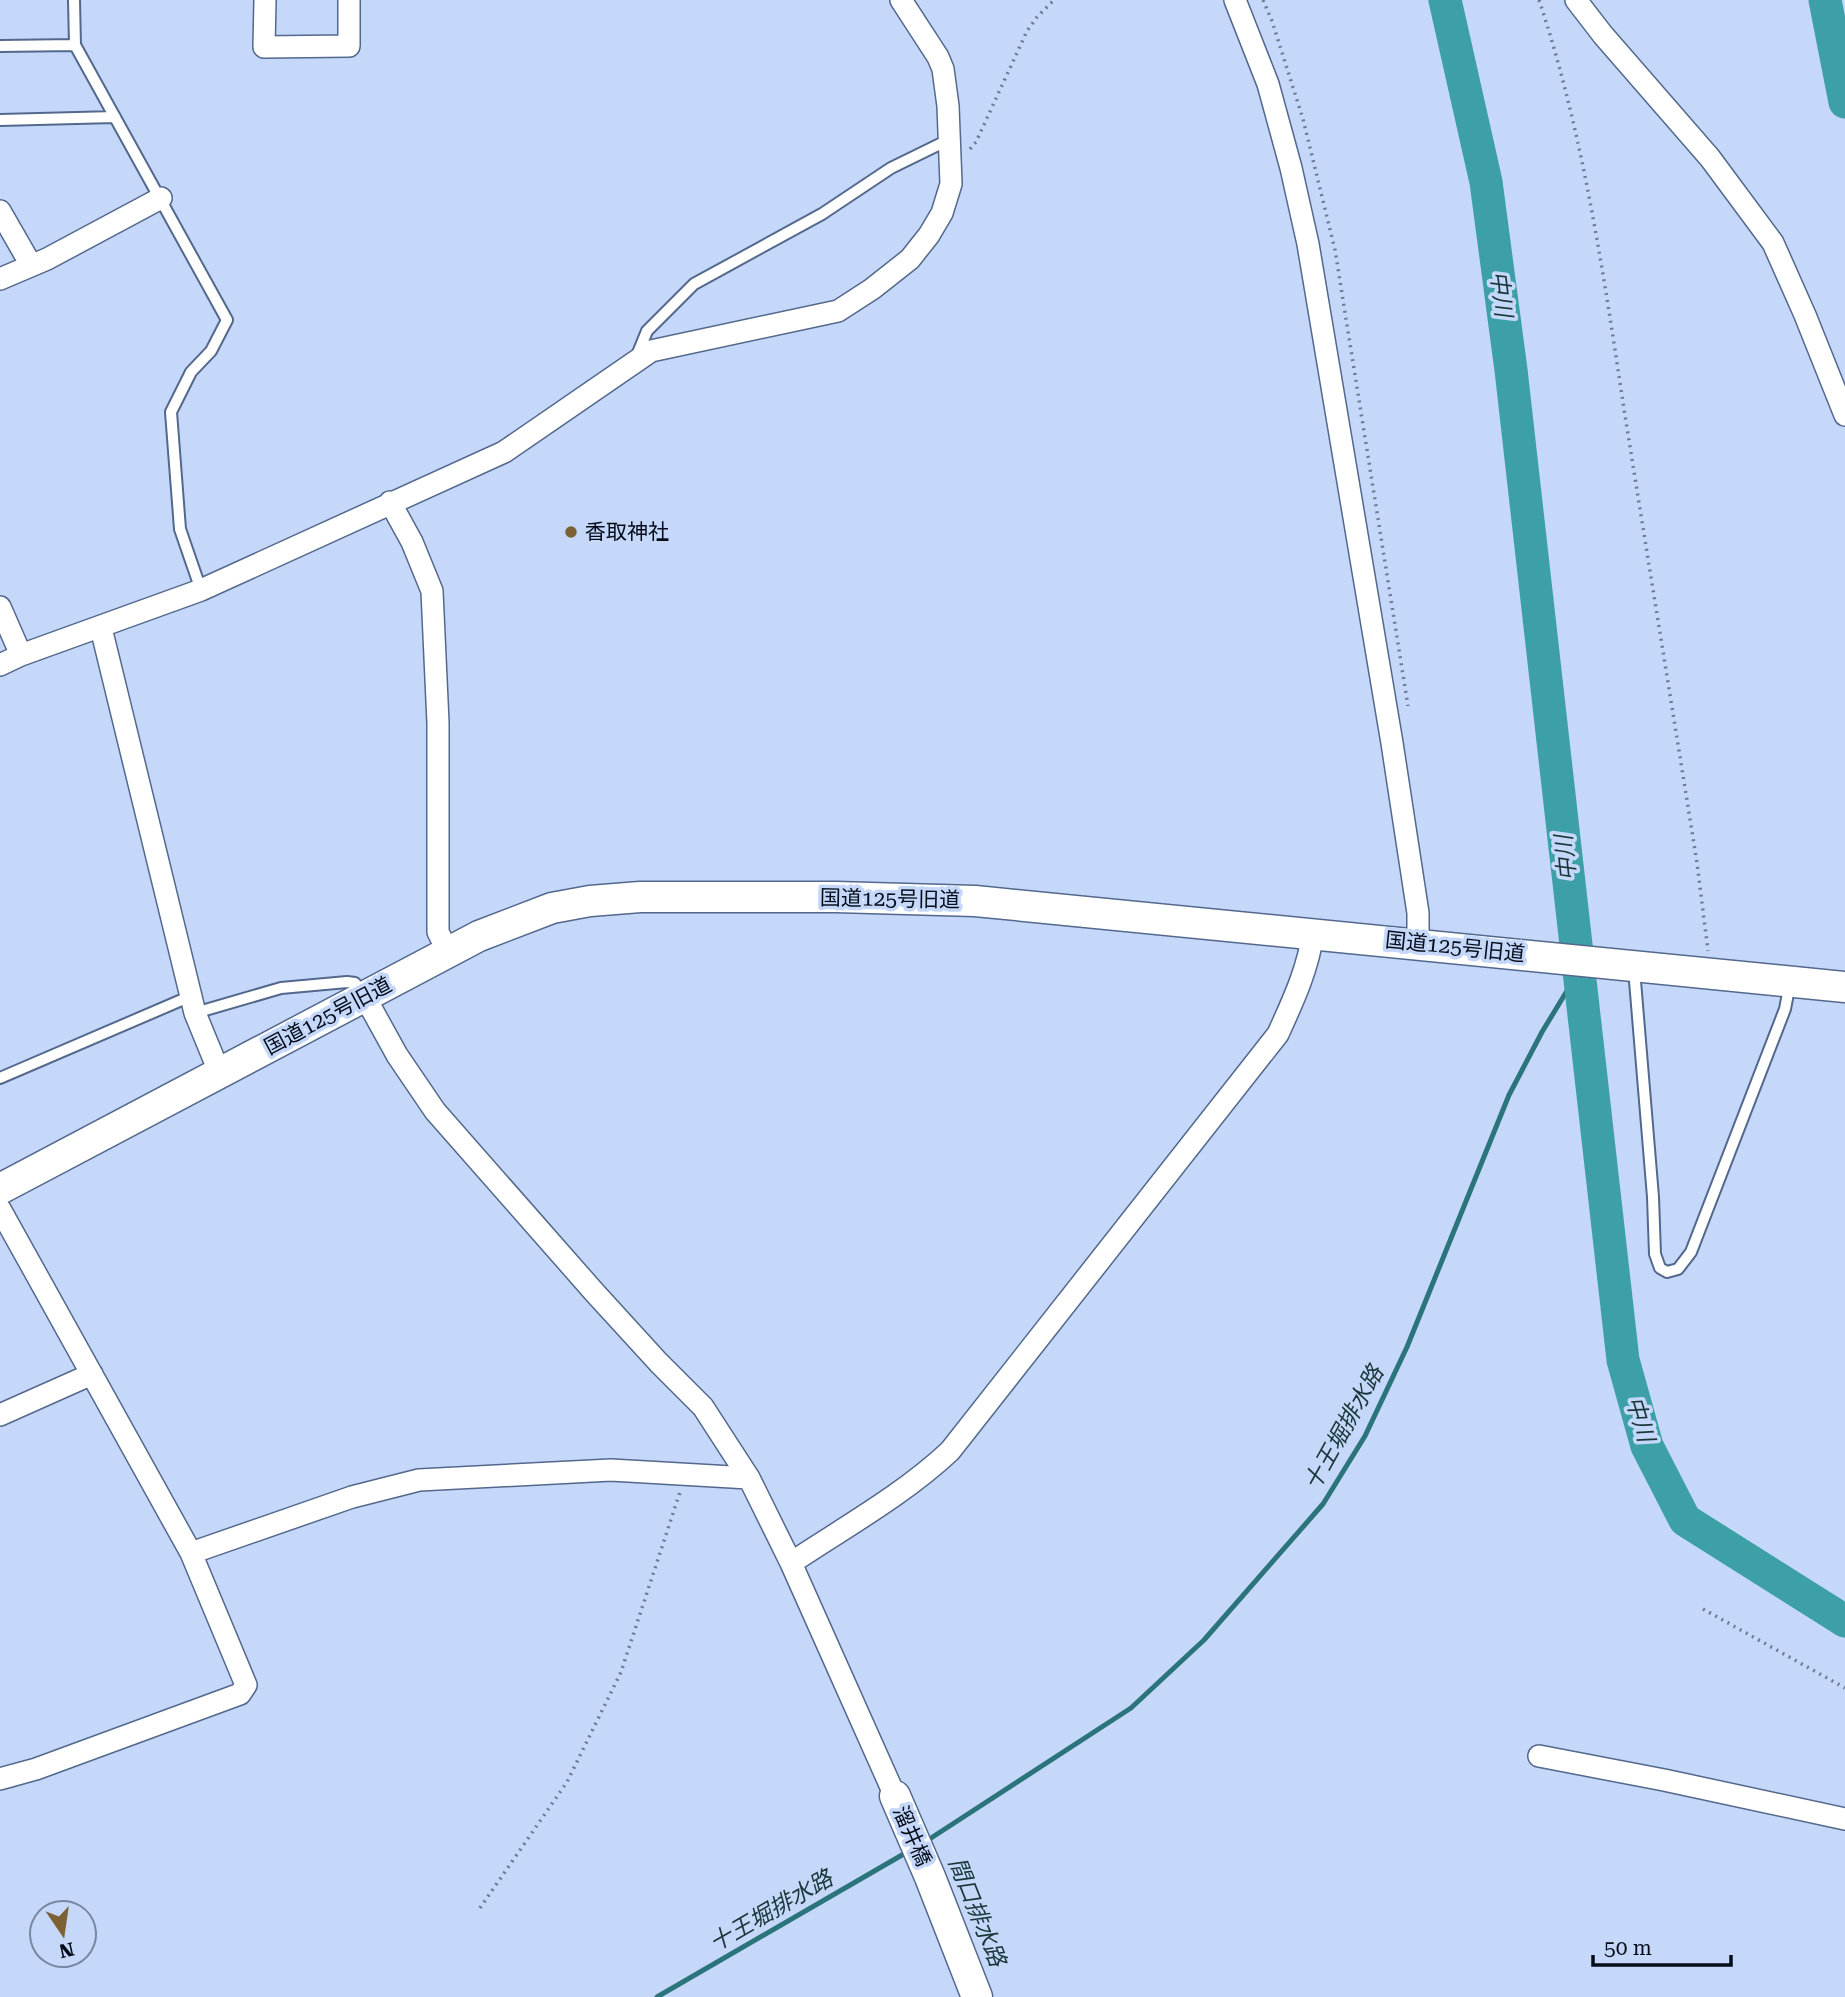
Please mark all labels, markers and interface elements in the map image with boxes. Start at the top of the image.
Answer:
water label: 中川 [1485,270,1518,321]
place label: 香取神社 [585,520,669,544]
marker: 香取神社 [563,524,579,540]
water label: 中川 [1550,831,1582,882]
street label: 国道125号旧道 [820,886,960,912]
street label: 国道125号旧道 [1384,928,1526,966]
street label: 国道125号旧道 [260,972,396,1060]
water label: 十王堀排水路 [1299,1359,1390,1495]
water label: 中川 [1620,1393,1661,1448]
street label: 溜井橋 [888,1802,936,1870]
water label: 間口排水路 [943,1854,1012,1972]
water label: 十王堀排水路 [704,1864,839,1957]
north arrow [28,1899,98,1969]
scale bar [1593,1924,1731,1968]
text: 50 m [1604,1936,1652,1960]
text: N [57,1937,76,1963]

